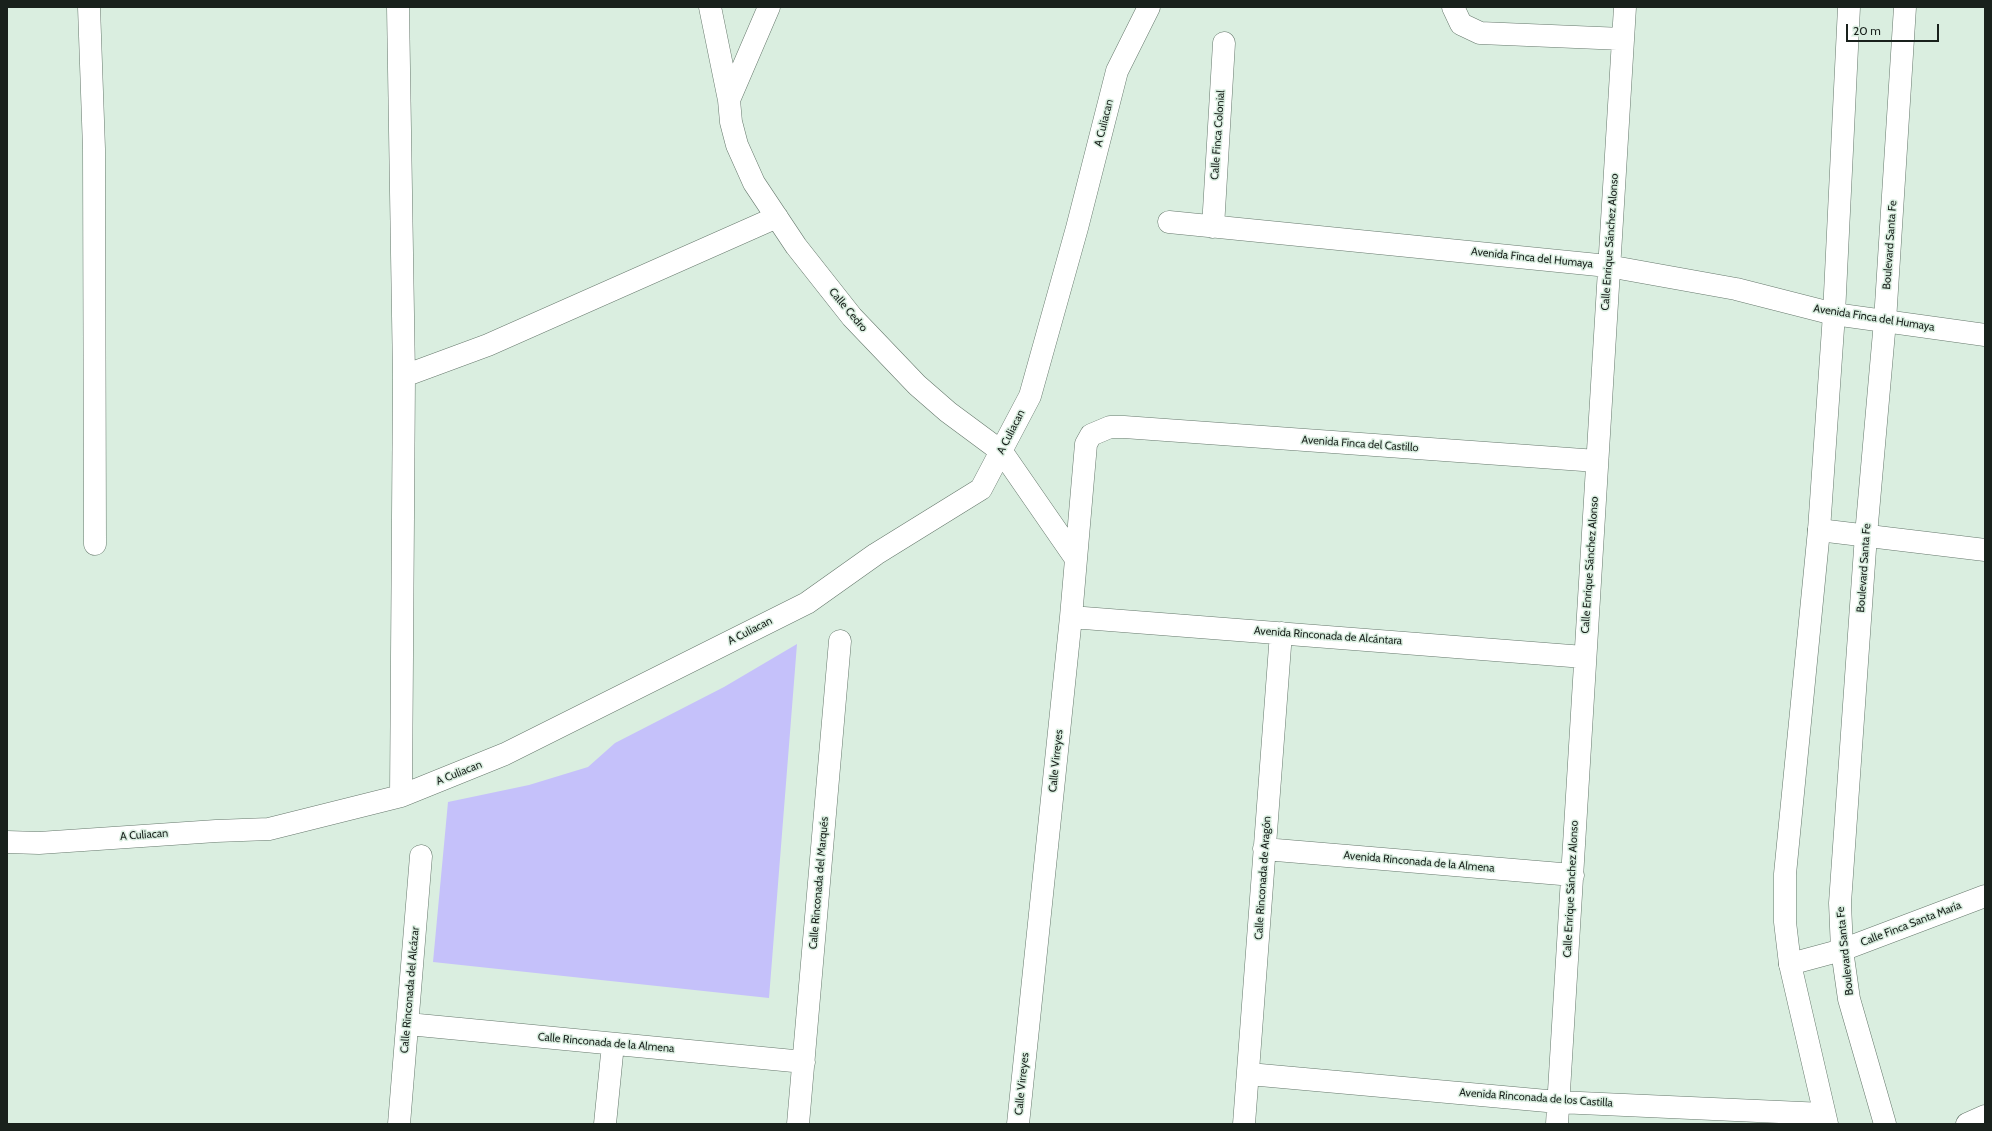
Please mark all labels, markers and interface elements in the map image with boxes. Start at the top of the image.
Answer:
scale bar [1848,16,1941,42]
text: 20 m [1853,23,1881,38]
street label: Calle Finca Colonial [1208,90,1228,180]
street label: A Culiacan [1092,98,1116,148]
street label: Calle Enrique Sánchez Alonso [1599,173,1621,311]
street label: Boulevard Santa Fe [1880,200,1900,290]
street label: Avenida Finca del Humaya [1471,245,1593,271]
street label: Calle Cedro [826,285,870,335]
street label: Avenida Finca del Humaya [1813,302,1935,334]
street label: A Culiacan [994,408,1028,456]
street label: Avenida Finca del Castillo [1301,433,1419,455]
street label: Calle Enrique Sánchez Alonso [1579,496,1601,634]
street label: Boulevard Santa Fe [1854,523,1874,613]
street label: A Culiacan [726,614,774,648]
street label: Avenida Rinconada de Alcántara [1254,624,1402,648]
street label: Calle Virreyes [1046,729,1066,793]
street label: A Culiacan [434,758,484,788]
street label: Calle Rinconada del Marqués [807,816,831,950]
street label: Calle Rinconada de Aragón [1252,816,1274,940]
street label: Calle Enrique Sánchez Alonso [1561,820,1581,958]
street label: A Culiacan [119,827,169,843]
street label: Avenida Rinconada de la Almena [1343,849,1495,875]
street label: Calle Finca Santa María [1859,899,1963,949]
street label: Boulevard Santa Fe [1834,906,1856,996]
street label: Calle Rinconada del Alcázar [398,926,422,1054]
street label: Calle Rinconada de la Almena [537,1030,675,1056]
street label: Calle Virreyes [1012,1052,1032,1116]
street label: Avenida Rinconada de los Castilla [1459,1086,1613,1110]

